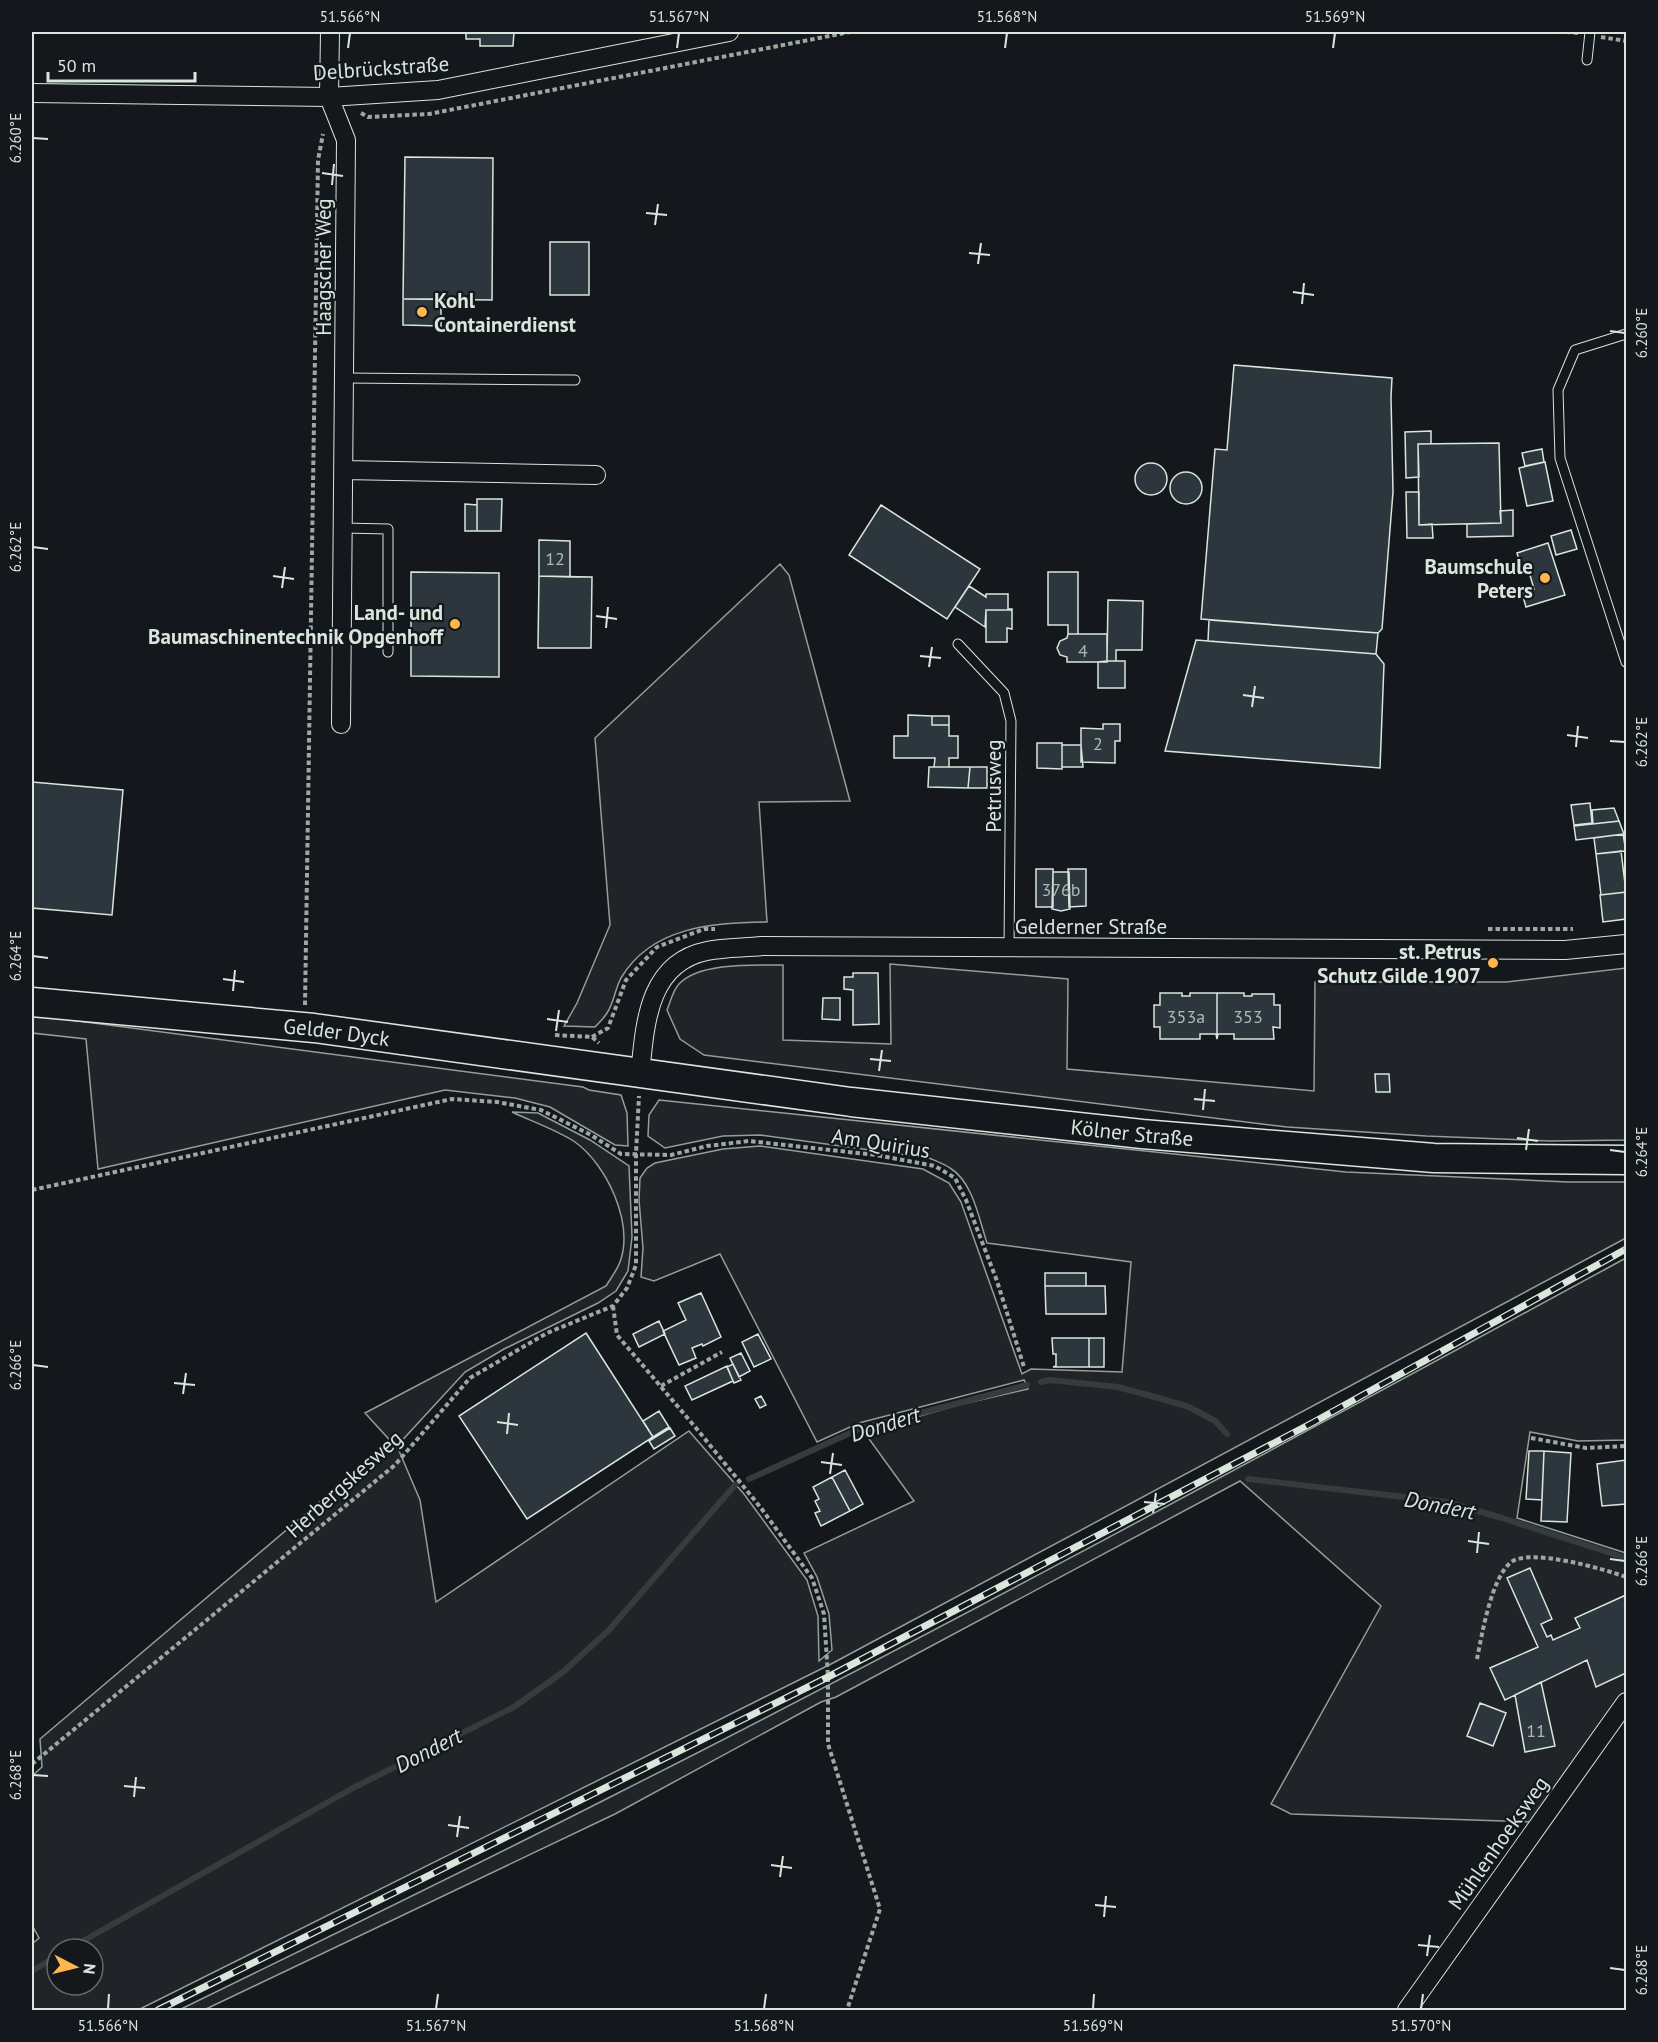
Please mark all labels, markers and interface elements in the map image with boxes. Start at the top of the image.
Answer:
text: 51.566°N [320,7,380,26]
text: 51.567°N [649,7,709,26]
text: 51.568°N [977,7,1037,26]
text: 51.569°N [1305,7,1365,26]
scale bar [48,45,195,83]
street label: Delbrückstraße [312,50,450,86]
text: 50 m [57,54,96,77]
text: 6.260°E [6,113,25,163]
street label: Haagscher Weg [310,198,337,336]
place label: Kohl Containerdienst [434,287,577,338]
marker: Kohl Containerdienst [415,305,429,319]
text: 6.260°E [1632,308,1651,358]
text: 6.262°E [6,522,25,572]
house number: 12 [545,547,565,570]
place label: Baumschule Peters [1424,553,1533,604]
marker: Baumschule Peters [1538,571,1552,585]
place label: Land- und Baumaschinentechnik Opgenhoff [148,599,444,650]
marker: Land- und Baumaschinentechnik Opgenhoff [448,617,462,631]
house number: 4 [1078,639,1088,662]
text: 6.262°E [1632,717,1651,767]
house number: 2 [1093,732,1103,755]
street label: Petrusweg [980,740,1007,833]
house number: 376b [1041,878,1081,901]
street label: Gelderner Straße [1015,913,1167,940]
text: 6.264°E [6,931,25,981]
place label: st. Petrus Schutz Gilde 1907 [1317,938,1481,989]
marker: st. Petrus Schutz Gilde 1907 [1486,956,1500,970]
house number: 353a [1167,1005,1205,1028]
house number: 353 [1233,1005,1263,1028]
street label: Gelder Dyck [282,1012,391,1052]
street label: Kölner Straße [1069,1113,1194,1152]
street label: Am Quirius [830,1122,932,1164]
text: 6.264°E [1632,1127,1651,1177]
text: 6.266°E [6,1340,25,1390]
water label: Dondert [847,1400,924,1448]
street label: Herbergskesweg [280,1425,408,1543]
water label: Dondert [1402,1484,1479,1526]
text: 6.266°E [1632,1536,1651,1586]
house number: 11 [1526,1719,1546,1742]
water label: Dondert [390,1721,467,1779]
text: 6.268°E [6,1750,25,1800]
street label: Mühlenhoeksweg [1442,1771,1554,1915]
north arrow [45,1937,105,1997]
text: 6.268°E [1632,1945,1651,1995]
text: N [79,1962,100,1975]
text: 51.566°N [78,2016,138,2035]
text: 51.567°N [406,2016,466,2035]
text: 51.568°N [734,2016,794,2035]
text: 51.569°N [1063,2016,1123,2035]
text: 51.570°N [1391,2016,1451,2035]

